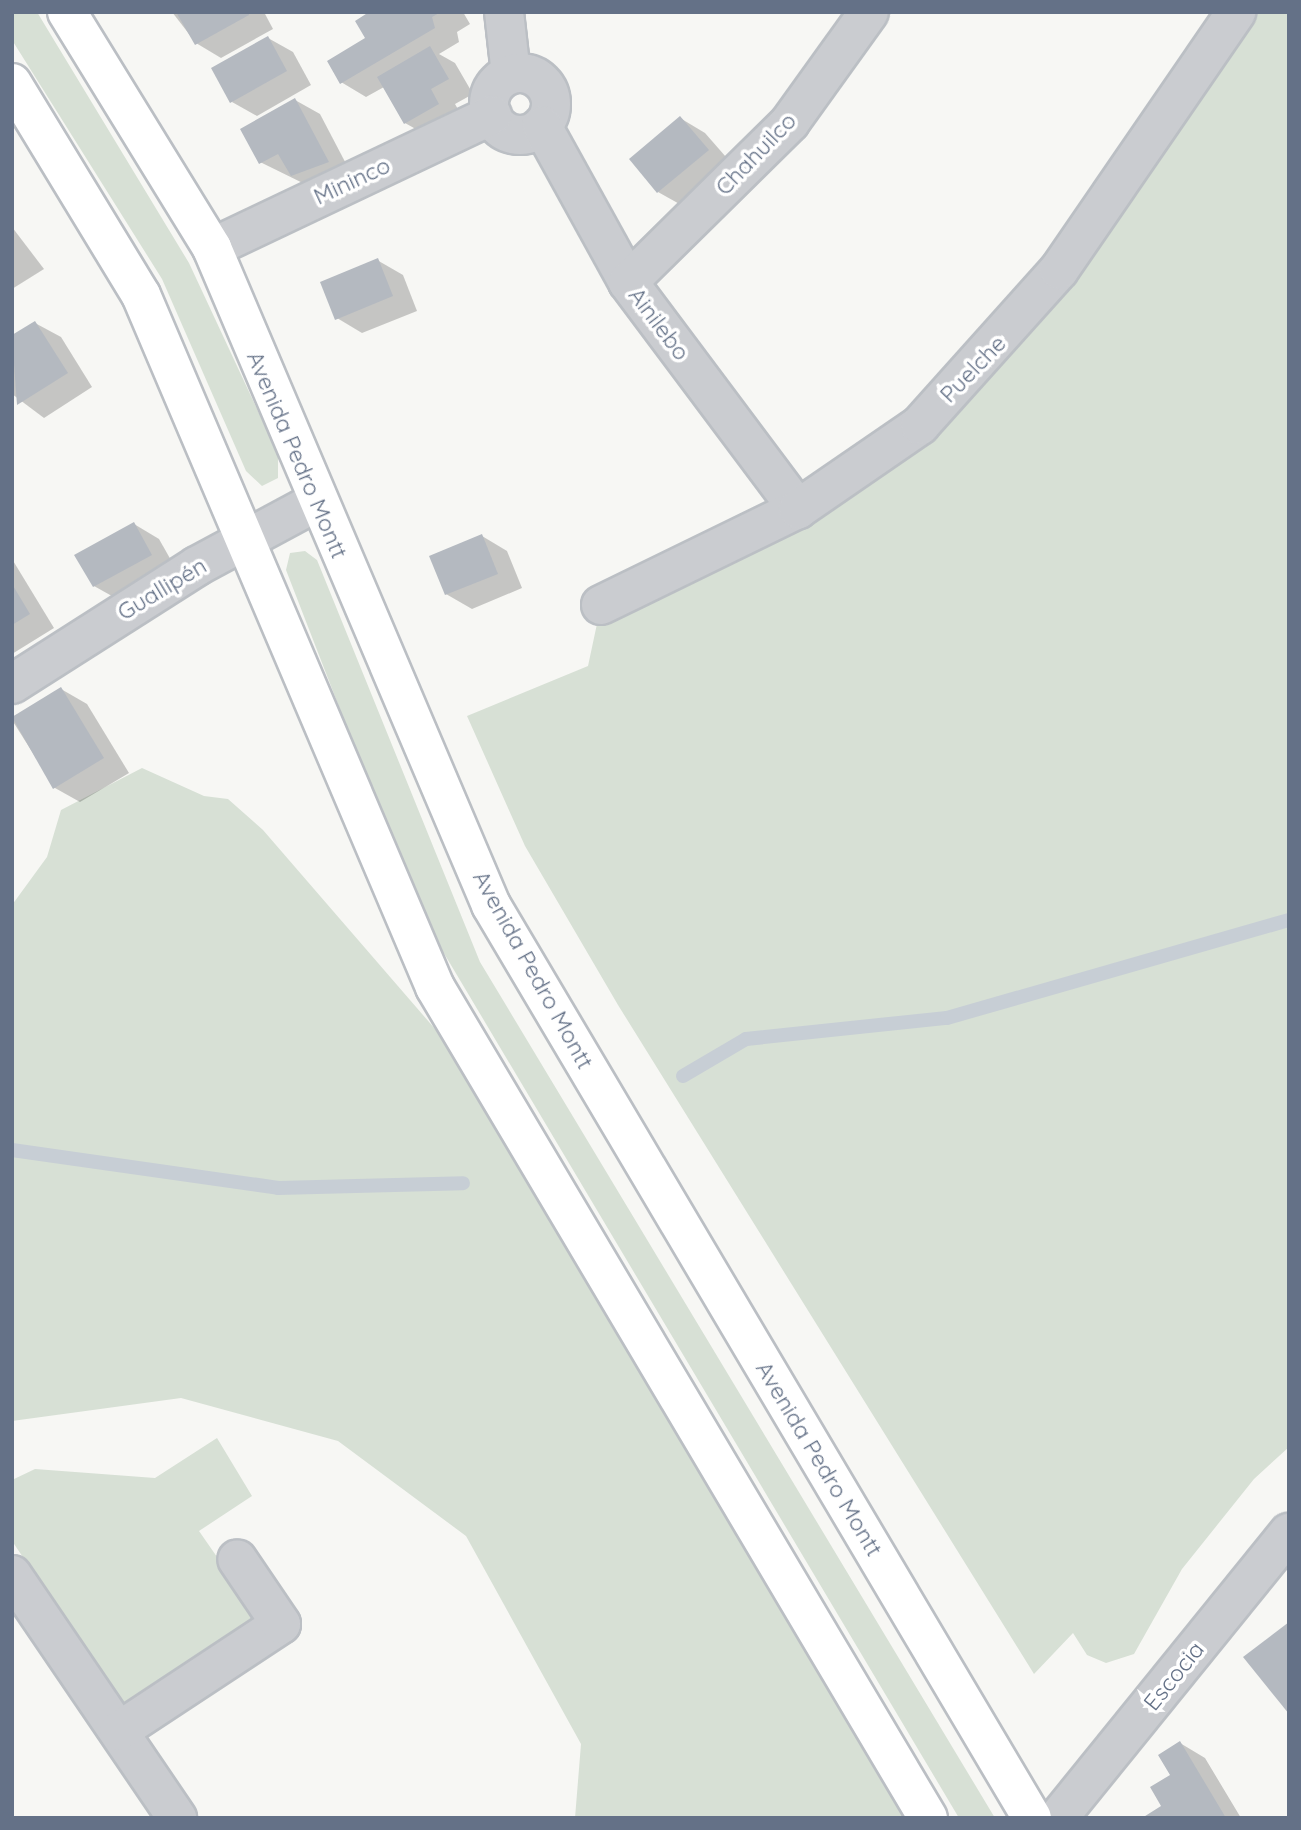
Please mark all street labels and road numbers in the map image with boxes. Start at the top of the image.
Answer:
street label: Chahuilco [710,107,802,201]
street label: Mininco [309,151,395,211]
street label: Ainilebo [623,282,695,366]
street label: Puelche [934,330,1012,408]
street label: Avenida Pedro Montt [241,347,353,563]
street label: Guallipén [113,552,211,626]
street label: Avenida Pedro Montt [467,866,599,1074]
street label: Avenida Pedro Montt [750,1357,888,1561]
street label: Escocia [1138,1636,1210,1716]

